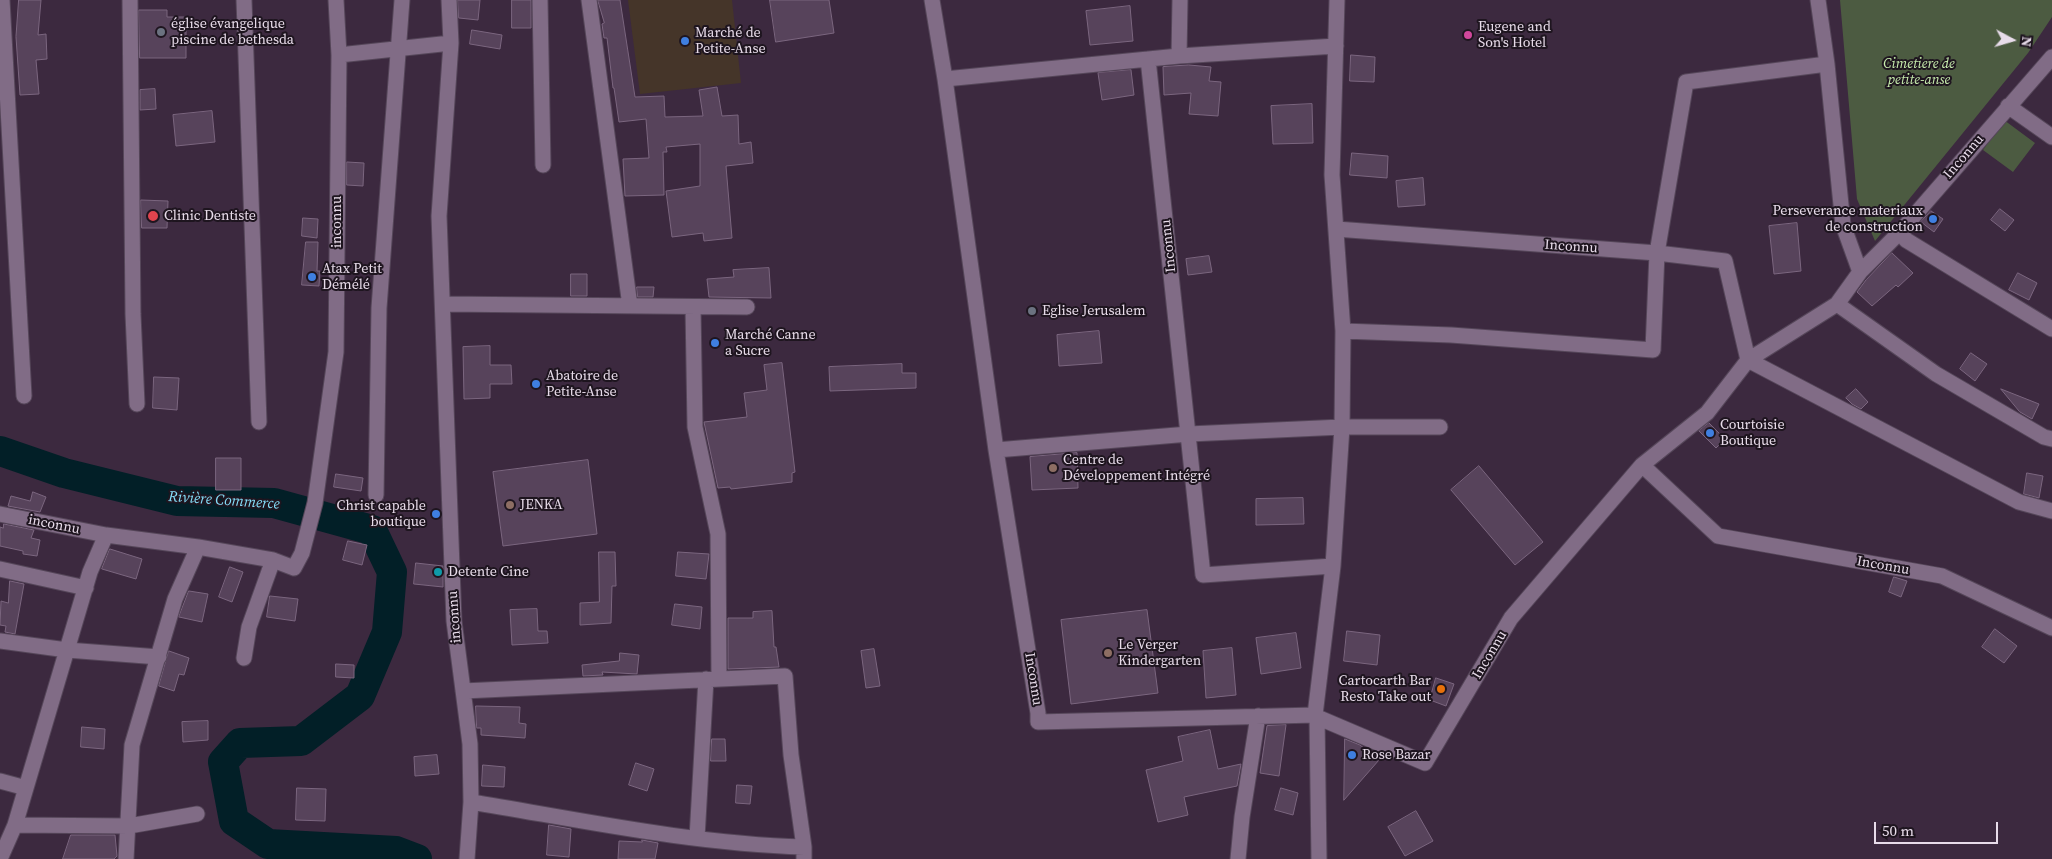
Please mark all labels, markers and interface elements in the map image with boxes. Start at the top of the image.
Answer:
north arrow [1987,15,2037,65]
place label: église évangelique piscine de bethesda [171,16,294,48]
place label: Eugene and Son's Hotel [1478,19,1551,52]
place label: Marché de Petite-Anse [695,25,766,58]
marker: église évangelique piscine de bethesda [155,26,167,38]
marker: Eugene and Son's Hotel [1462,29,1474,41]
marker: Marché de Petite-Anse [679,35,691,47]
text: N [2016,35,2037,48]
park label: Cimetiere de petite-anse [1883,56,1955,88]
street label: Inconnu [1940,131,1988,183]
street label: inconnu [329,196,345,248]
place label: Perseverance materiaux de construction [1772,203,1923,236]
place label: Clinic Dentiste [164,208,256,224]
marker: Clinic Dentiste [146,209,160,223]
marker: Perseverance materiaux de construction [1927,213,1939,225]
street label: Inconnu [1158,219,1180,273]
street label: Inconnu [1544,237,1598,257]
place label: Atax Petit Démélé [322,261,382,294]
marker: Atax Petit Démélé [306,271,318,283]
place label: Eglise Jerusalem [1042,303,1146,319]
marker: Eglise Jerusalem [1026,305,1038,317]
place label: Marché Canne a Sucre [725,327,816,360]
marker: Marché Canne a Sucre [709,337,721,349]
place label: Abatoire de Petite-Anse [546,368,618,401]
marker: Abatoire de Petite-Anse [530,378,542,390]
place label: Courtoisie Boutique [1720,417,1785,450]
marker: Courtoisie Boutique [1704,427,1716,439]
place label: Centre de Développement Intégré [1063,452,1210,484]
marker: Centre de Développement Intégré [1047,462,1059,474]
water label: Rivière Commerce [168,488,280,514]
place label: JENKA [520,497,563,513]
place label: Christ capable boutique [337,498,426,530]
marker: JENKA [504,499,516,511]
marker: Christ capable boutique [430,508,442,520]
street label: inconnu [27,512,81,538]
street label: Inconnu [1855,553,1911,579]
place label: Detente Cine [448,564,529,580]
marker: Detente Cine [432,566,444,578]
street label: inconnu [445,590,465,644]
street label: Inconnu [1469,628,1511,682]
place label: Le Verger Kindergarten [1118,637,1201,670]
marker: Le Verger Kindergarten [1102,647,1114,659]
street label: Inconnu [1021,651,1045,707]
place label: Cartocarth Bar Resto Take out [1339,673,1431,706]
marker: Cartocarth Bar Resto Take out [1435,683,1447,695]
place label: Rose Bazar [1362,747,1430,763]
marker: Rose Bazar [1346,749,1358,761]
scale bar [1877,812,2001,844]
text: 50 m [1882,820,1914,841]

